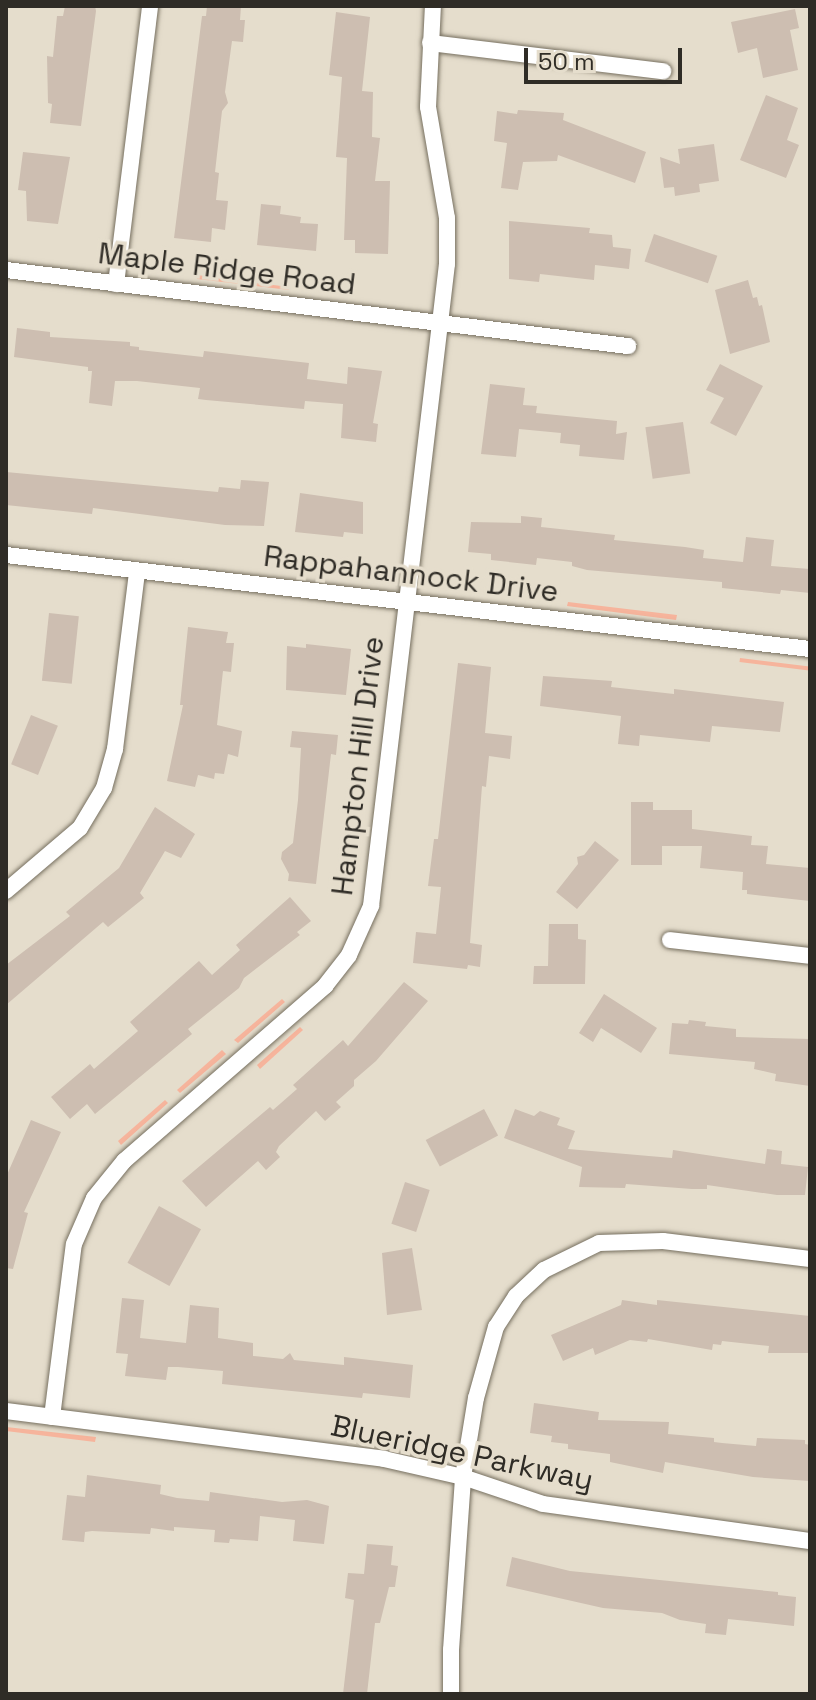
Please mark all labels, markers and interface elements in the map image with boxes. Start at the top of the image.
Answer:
scale bar [528,32,686,82]
text: 50 m [538,46,595,77]
street label: Maple Ridge Road [96,235,358,303]
street label: Rappahannock Drive [262,538,560,610]
street label: Hampton Hill Drive [324,634,392,898]
street label: Blueridge Parkway [327,1408,597,1498]

